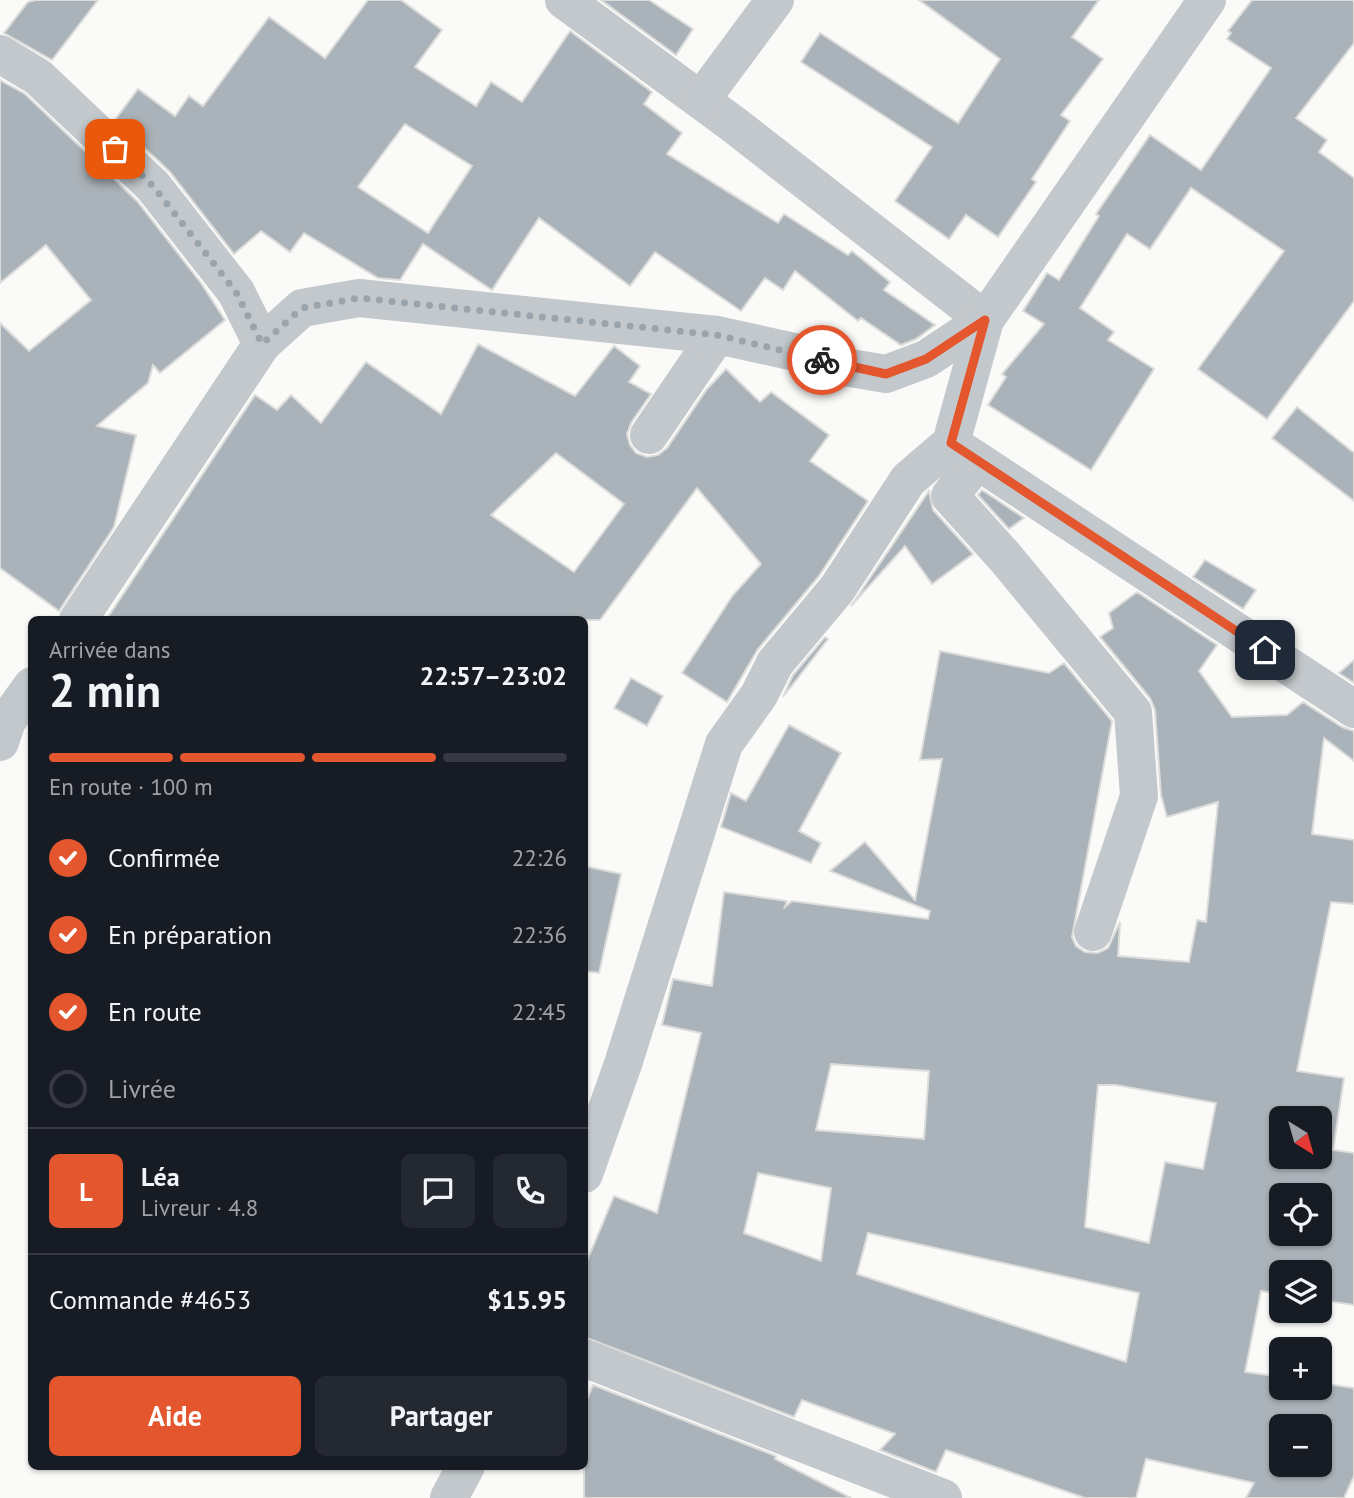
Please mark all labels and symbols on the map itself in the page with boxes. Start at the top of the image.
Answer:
pin [85,119,145,179]
courier [787,325,857,395]
pin [1235,620,1295,680]
north arrow [1269,1106,1332,1169]

